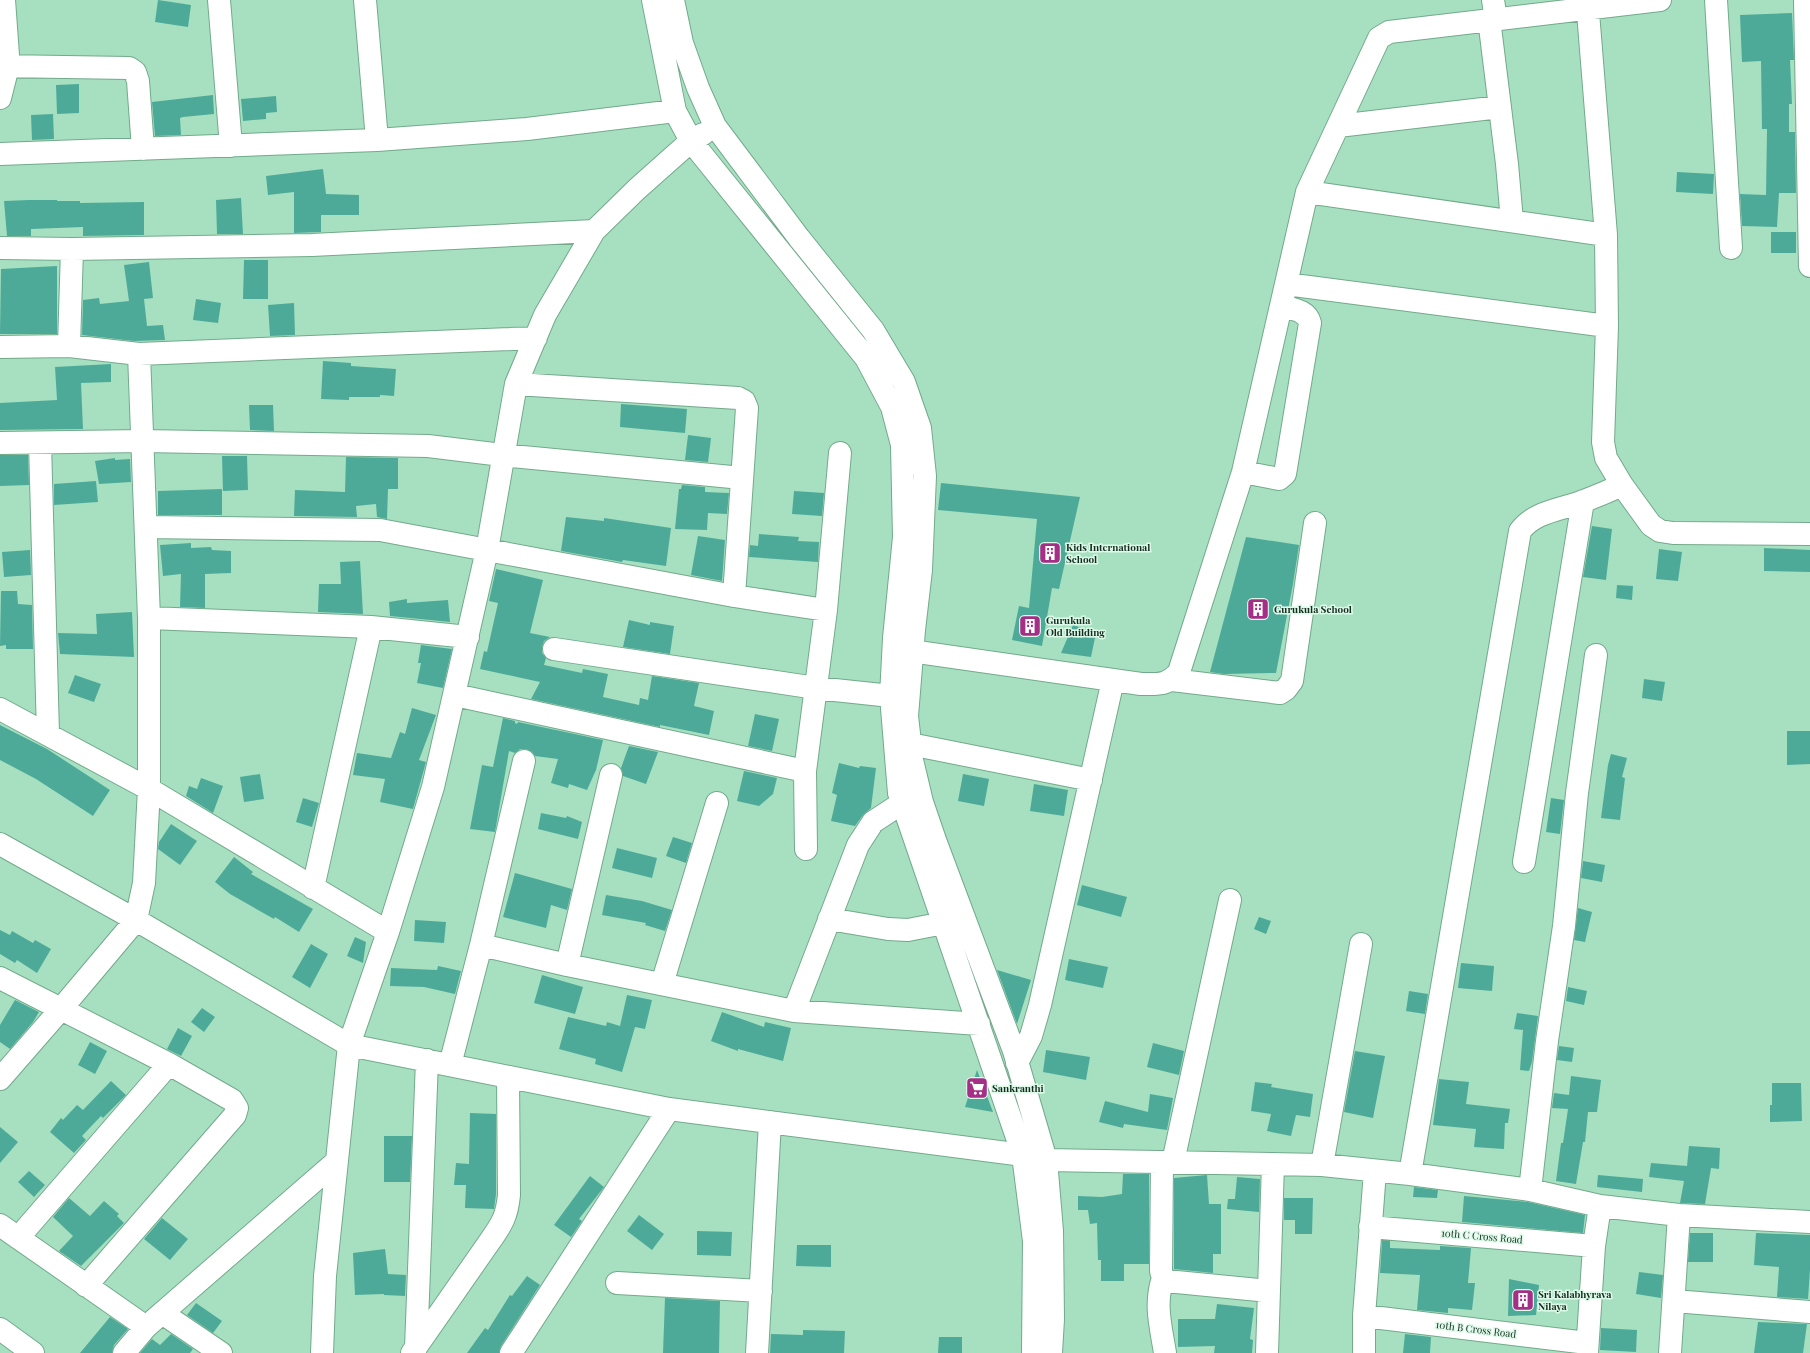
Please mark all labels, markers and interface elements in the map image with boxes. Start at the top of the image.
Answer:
building icon: Kids International School [1037,540,1063,566]
place label: Kids International School [1066,540,1150,566]
building icon: Gurukula School [1245,596,1271,622]
place label: Gurukula School [1274,602,1352,616]
building icon: Gurukula Old Building [1017,613,1043,639]
place label: Gurukula Old Building [1046,613,1105,639]
supermarket icon: Sankranthi [964,1075,990,1101]
place label: Sankranthi [992,1081,1044,1095]
street label: 10th C Cross Road [1441,1225,1524,1247]
building icon: Sri Kalabhyrava Nilaya [1510,1287,1536,1313]
place label: Sri Kalabhyrava Nilaya [1538,1287,1612,1313]
street label: 10th B Cross Road [1435,1317,1517,1341]

